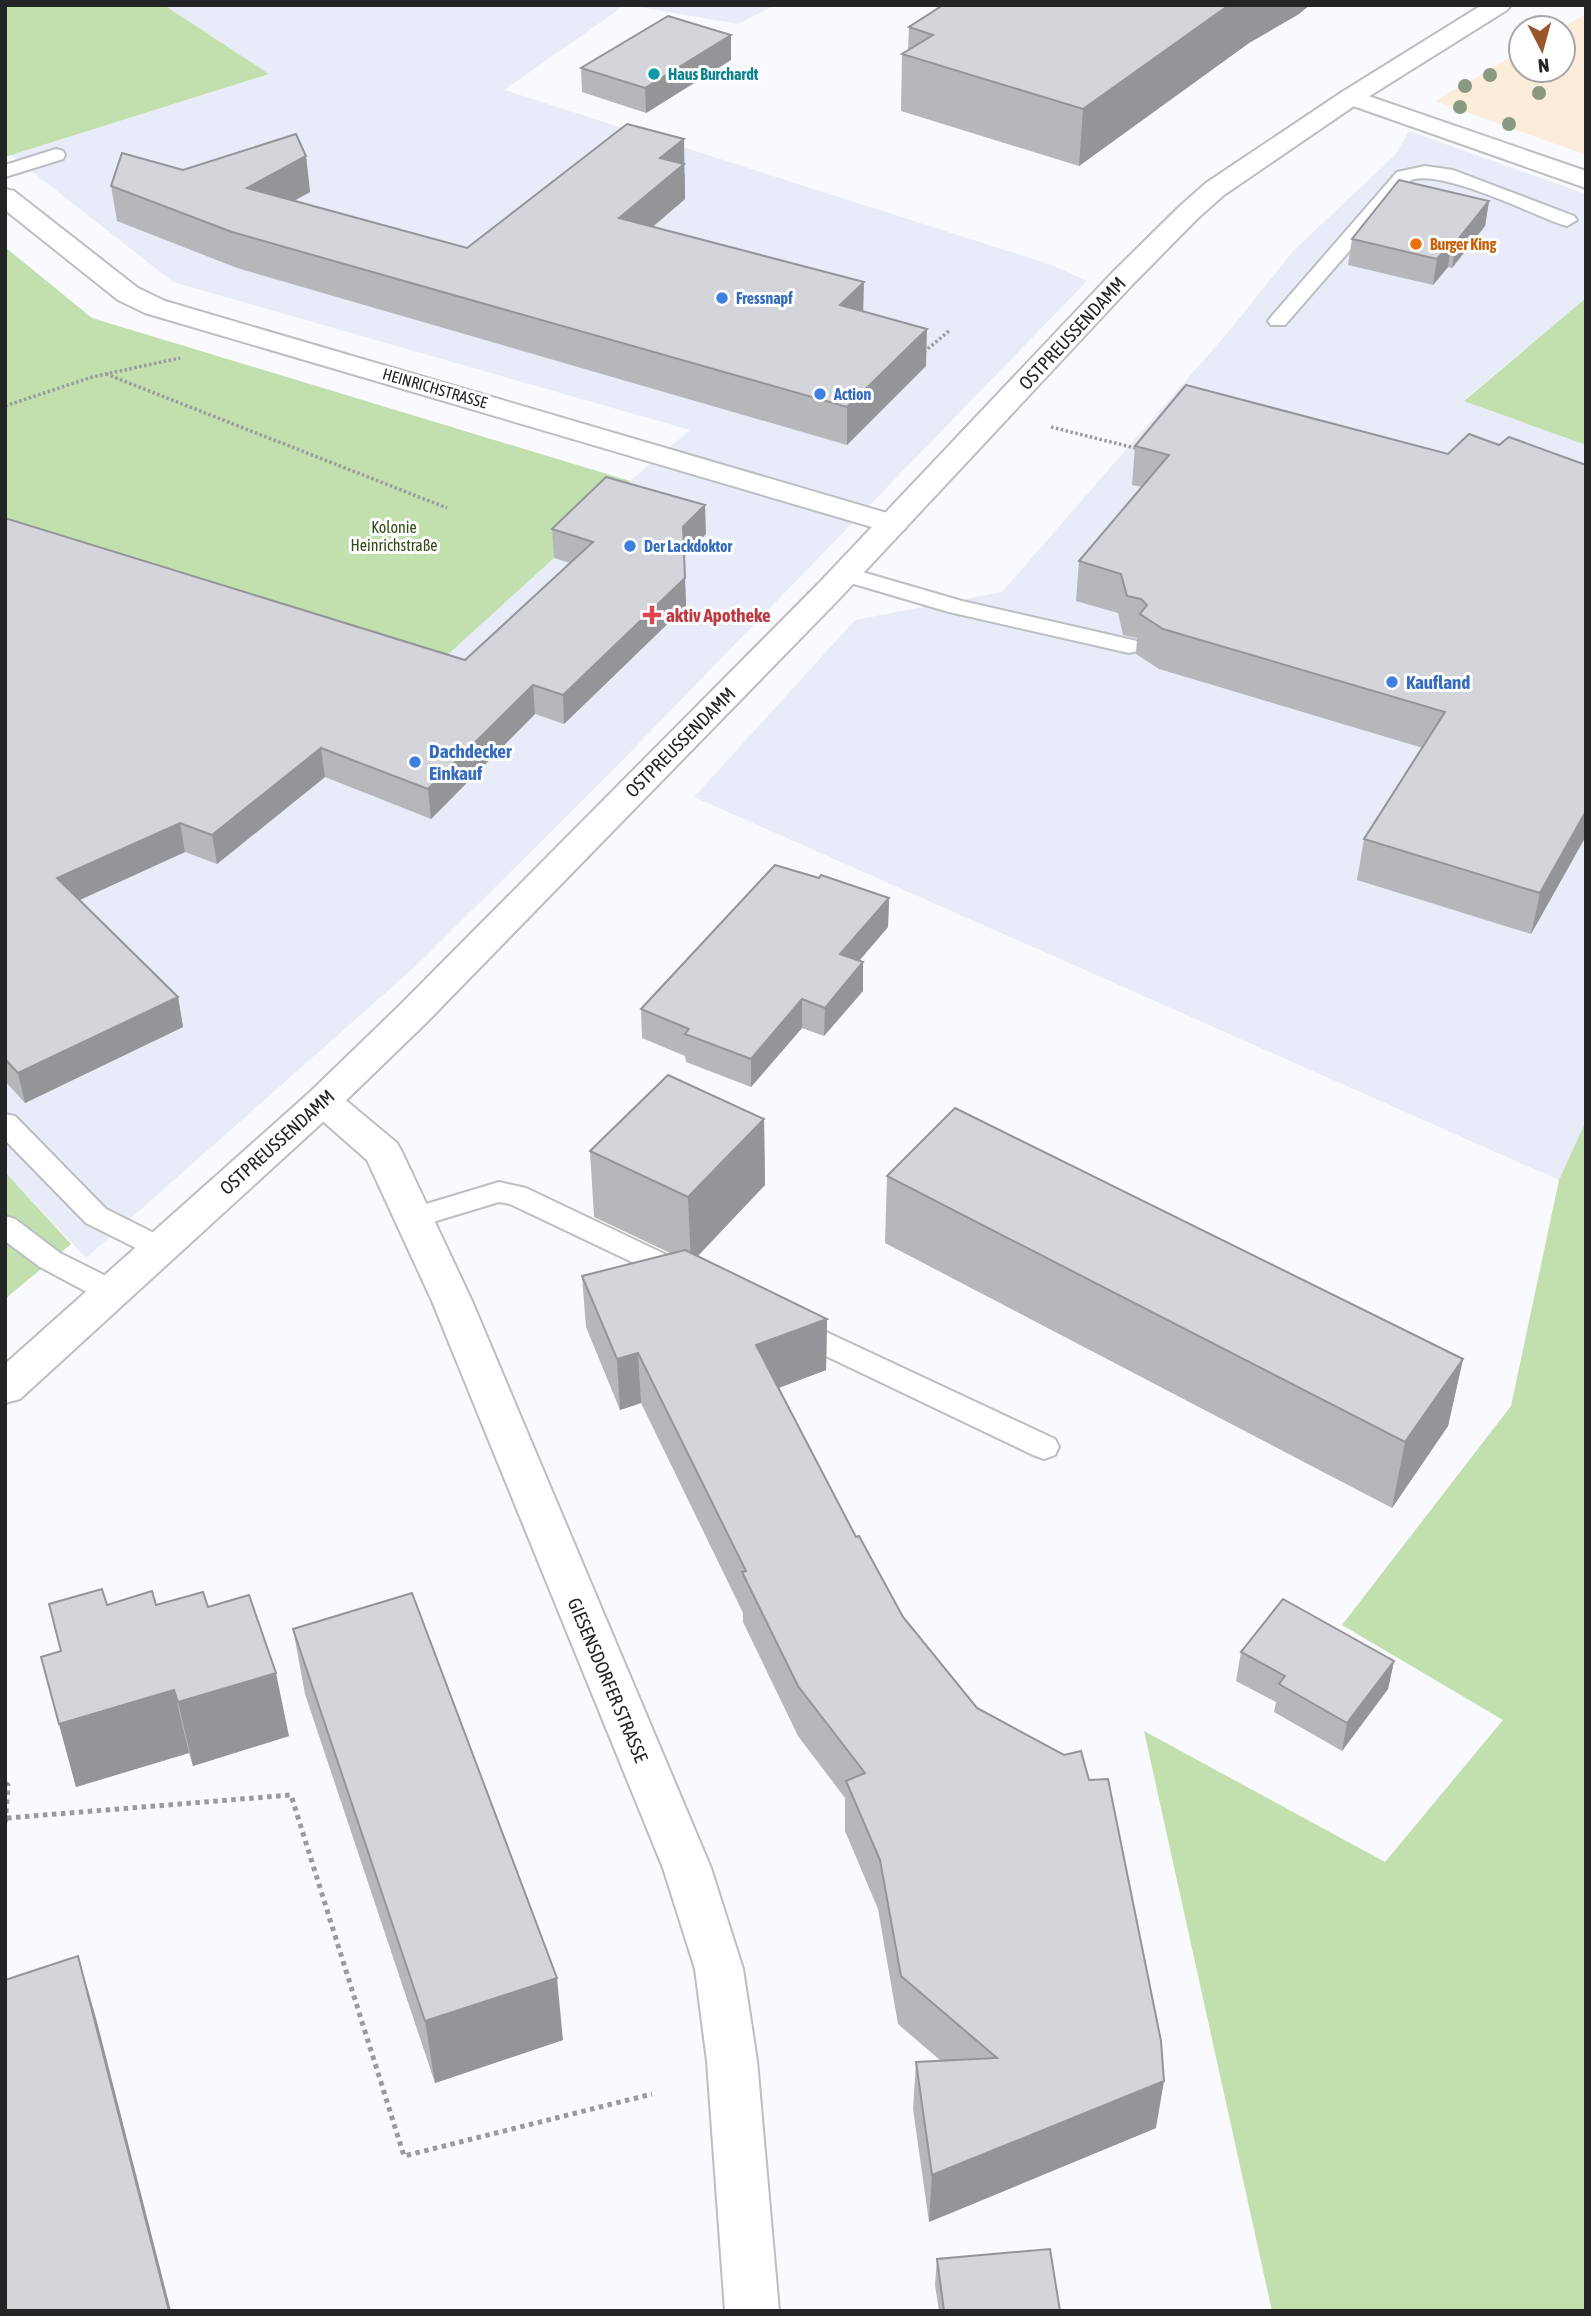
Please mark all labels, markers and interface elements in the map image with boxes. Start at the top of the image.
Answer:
north arrow [1507,14,1577,84]
text: N [1537,54,1551,77]
place label: Haus Burchardt [668,65,759,83]
marker: Haus Burchardt [646,66,662,82]
place label: Burger King [1430,235,1497,253]
marker: Burger King [1408,236,1424,252]
street label: OSTPREUSSENDAMM [1014,272,1130,394]
place label: Fressnapf [736,289,793,307]
marker: Fressnapf [714,290,730,306]
street label: HEINRICHSTRASSE [381,364,490,412]
place label: Action [833,385,872,403]
marker: Action [812,386,828,402]
park label: Kolonie Heinrichstraße [351,518,437,554]
place label: Der Lackdoktor [644,537,733,555]
marker: Der Lackdoktor [622,538,638,554]
place label: aktiv Apotheke [666,604,771,626]
marker: aktiv Apotheke [644,607,660,623]
place label: Kaufland [1406,671,1470,693]
marker: Kaufland [1384,674,1400,690]
street label: OSTPREUSSENDAMM [621,683,739,801]
place label: Dachdecker Einkauf [429,740,512,784]
marker: Dachdecker Einkauf [407,754,423,770]
street label: OSTPREUSSENDAMM [215,1085,339,1199]
street label: GIESENSDORFER STRASSE [563,1594,653,1766]

